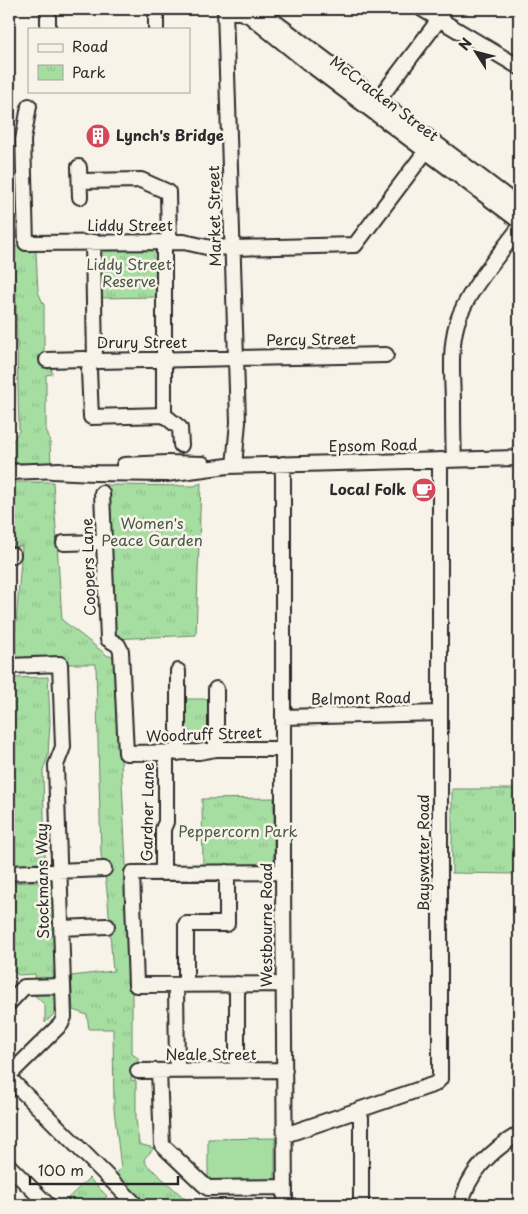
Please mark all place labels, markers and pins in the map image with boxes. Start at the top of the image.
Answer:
building icon: Lynch's Bridge [85,123,111,149]
place label: Lynch's Bridge [116,123,224,146]
place label: Local Folk [330,477,406,500]
cafe icon: Local Folk [411,477,437,503]

